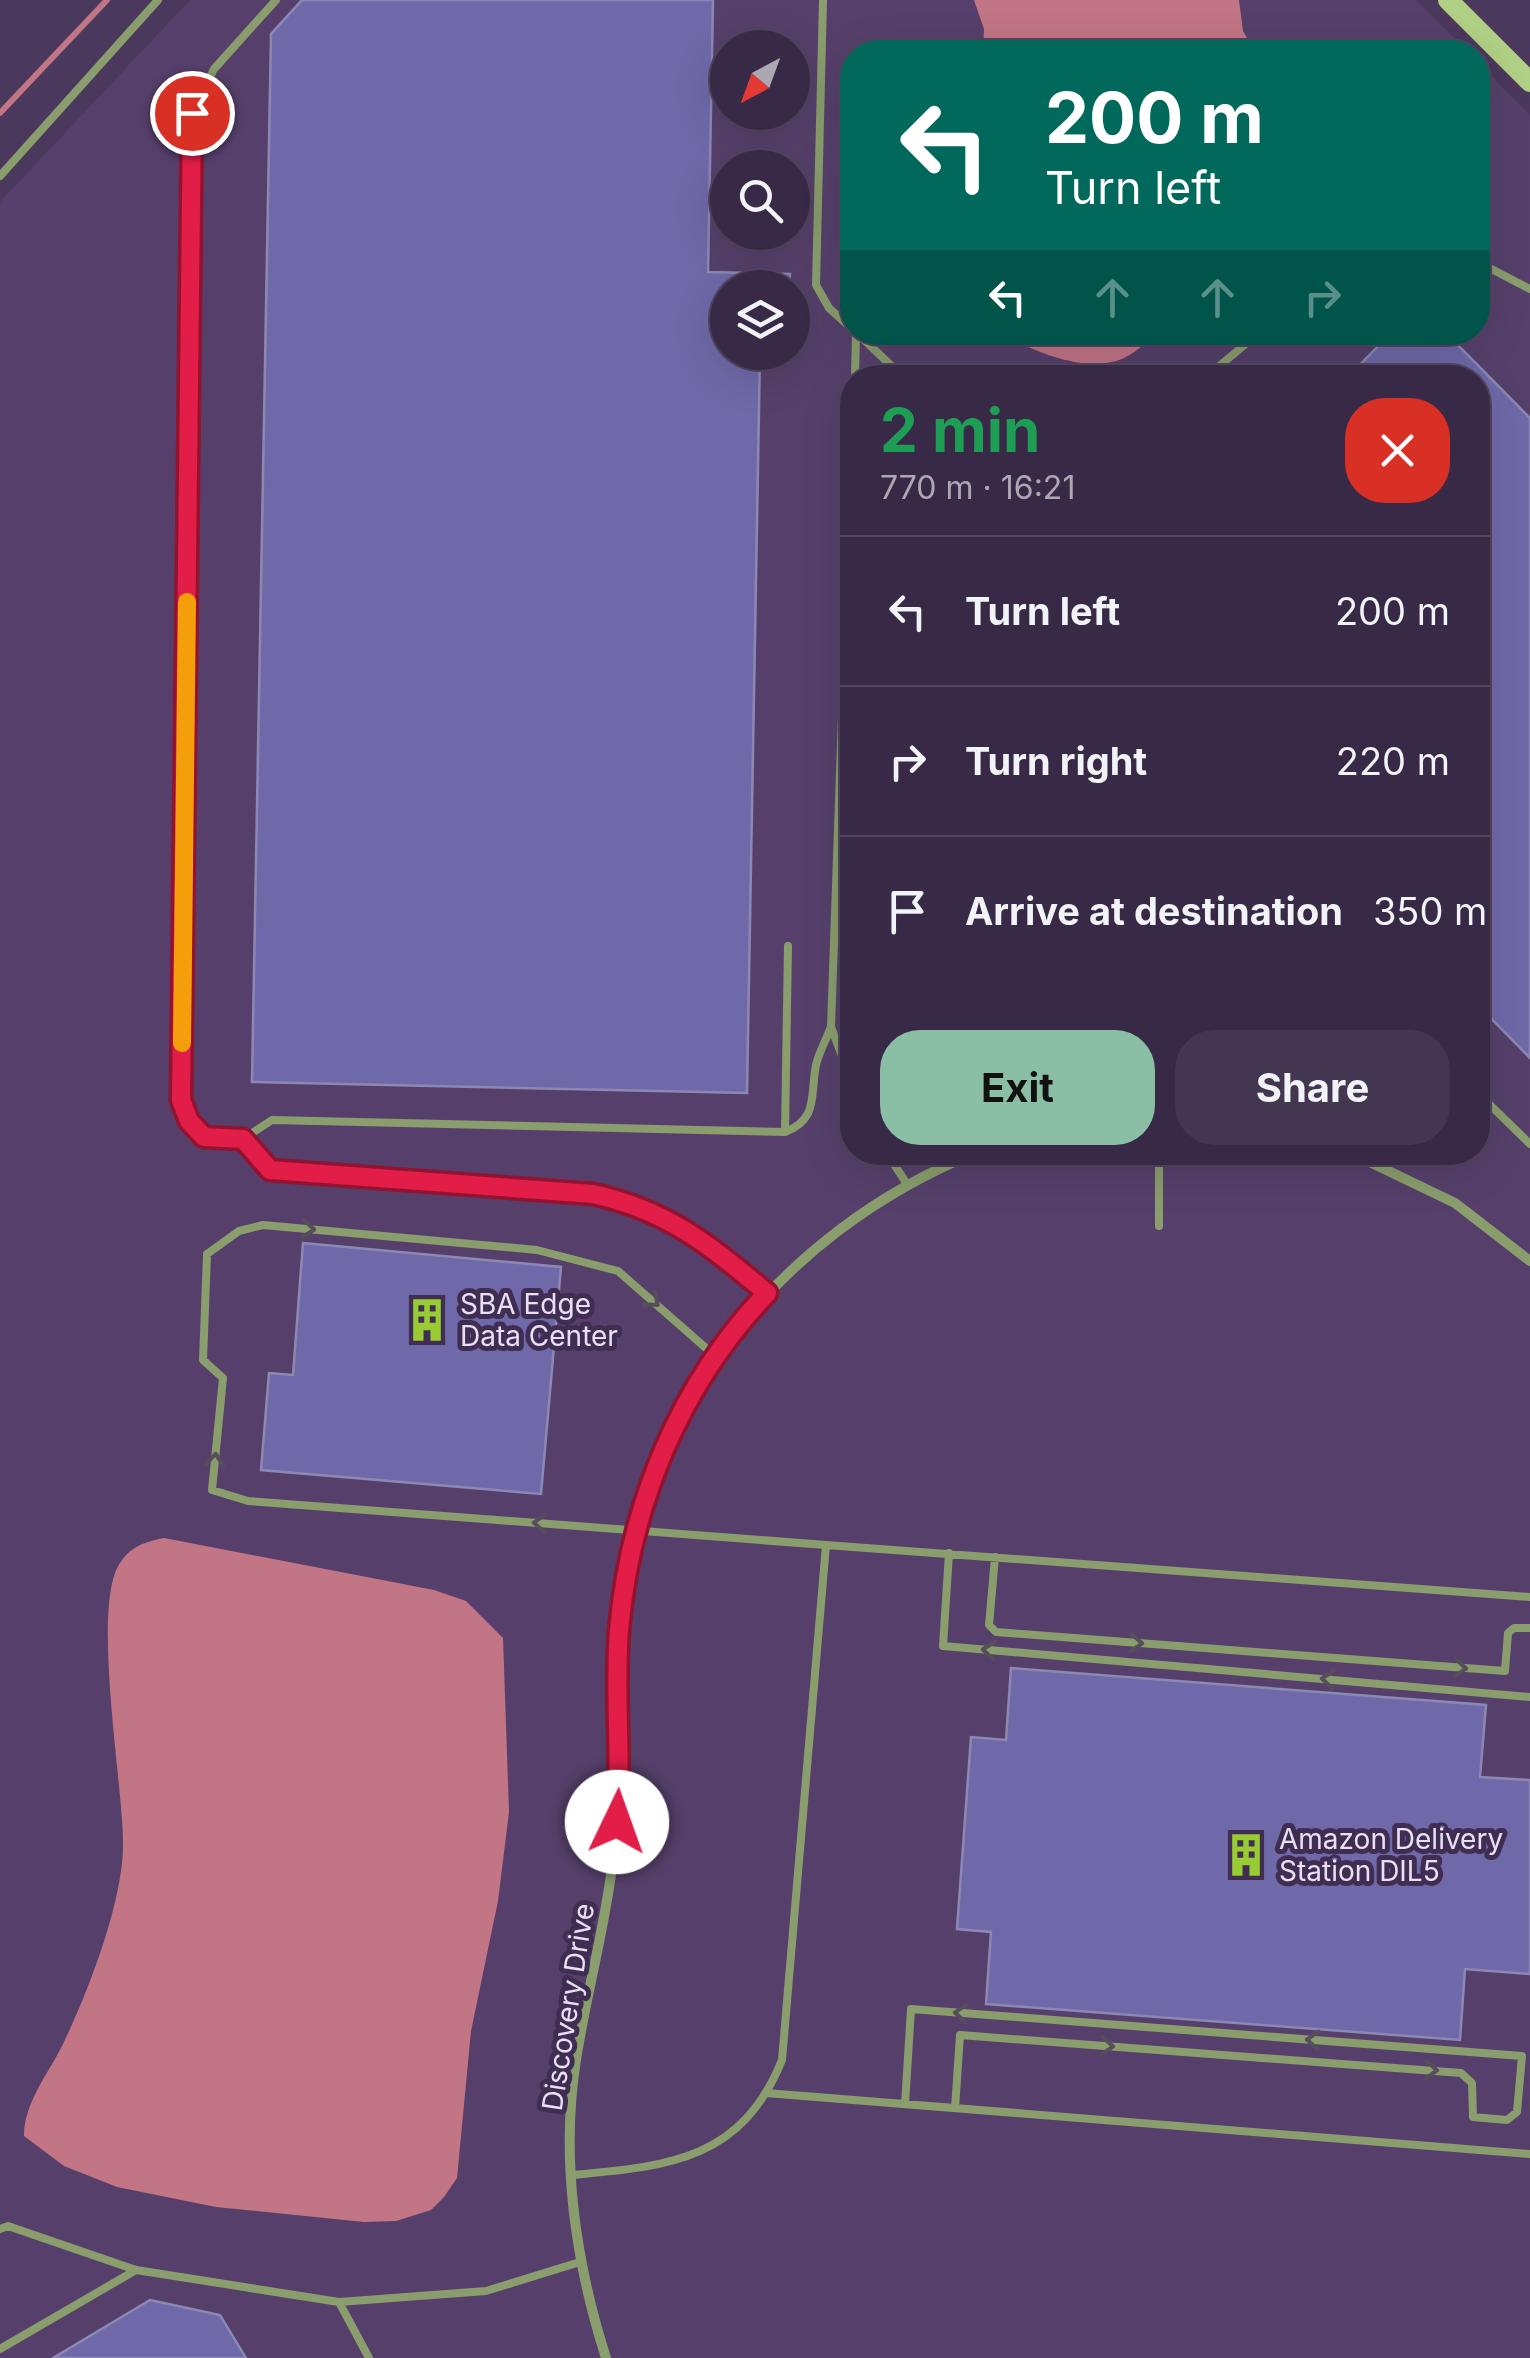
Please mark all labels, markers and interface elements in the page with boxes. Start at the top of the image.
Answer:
north arrow [710,30,810,130]
map controls [710,30,810,370]
pin [150,71,235,156]
text: 200 m [1045,75,1264,160]
icon: left [880,80,1010,210]
icon: arrive [165,86,220,141]
button: search [710,150,810,250]
text: Turn left [1045,160,1221,215]
button: layers [710,270,810,370]
icon: left [980,270,1035,325]
icon: ahead [1085,270,1140,325]
icon: ahead [1190,270,1245,325]
icon: right [1295,270,1350,325]
text: 2 min [880,394,1040,466]
button: close [1345,398,1450,503]
text: 770 m · 16:21 [880,468,1075,507]
icon: left [880,584,935,639]
text: Turn left [965,588,1120,634]
text: 200 m [1335,588,1450,634]
icon: right [880,734,935,789]
text: Turn right [965,738,1147,784]
text: 220 m [1336,738,1450,784]
icon: arrive [880,884,935,939]
text: Arrive at destination [965,888,1343,934]
text: 350 m [1373,888,1487,934]
button: Exit [880,1030,1155,1145]
button: Share [1175,1030,1450,1145]
one-way arrow [301,1218,317,1240]
place label: SBA Edge Data Center [460,1287,618,1353]
one-way arrow [641,1290,660,1308]
building icon: SBA Edge Data Center [403,1296,451,1344]
one-way arrow [204,1452,225,1468]
one-way arrow [531,1513,547,1534]
one-way arrow [1129,1632,1145,1653]
one-way arrow [981,1640,997,1662]
one-way arrow [1453,1656,1469,1678]
one-way arrow [1320,1669,1336,1691]
position arrow [565,1770,669,1874]
place label: Amazon Delivery Station DIL5 [1279,1822,1503,1888]
building icon: Amazon Delivery Station DIL5 [1222,1831,1270,1879]
street label: Discovery Drive [535,1901,601,2113]
one-way arrow [953,2002,969,2024]
one-way arrow [1304,2030,1320,2051]
one-way arrow [1100,2035,1116,2056]
one-way arrow [1424,2059,1440,2081]

